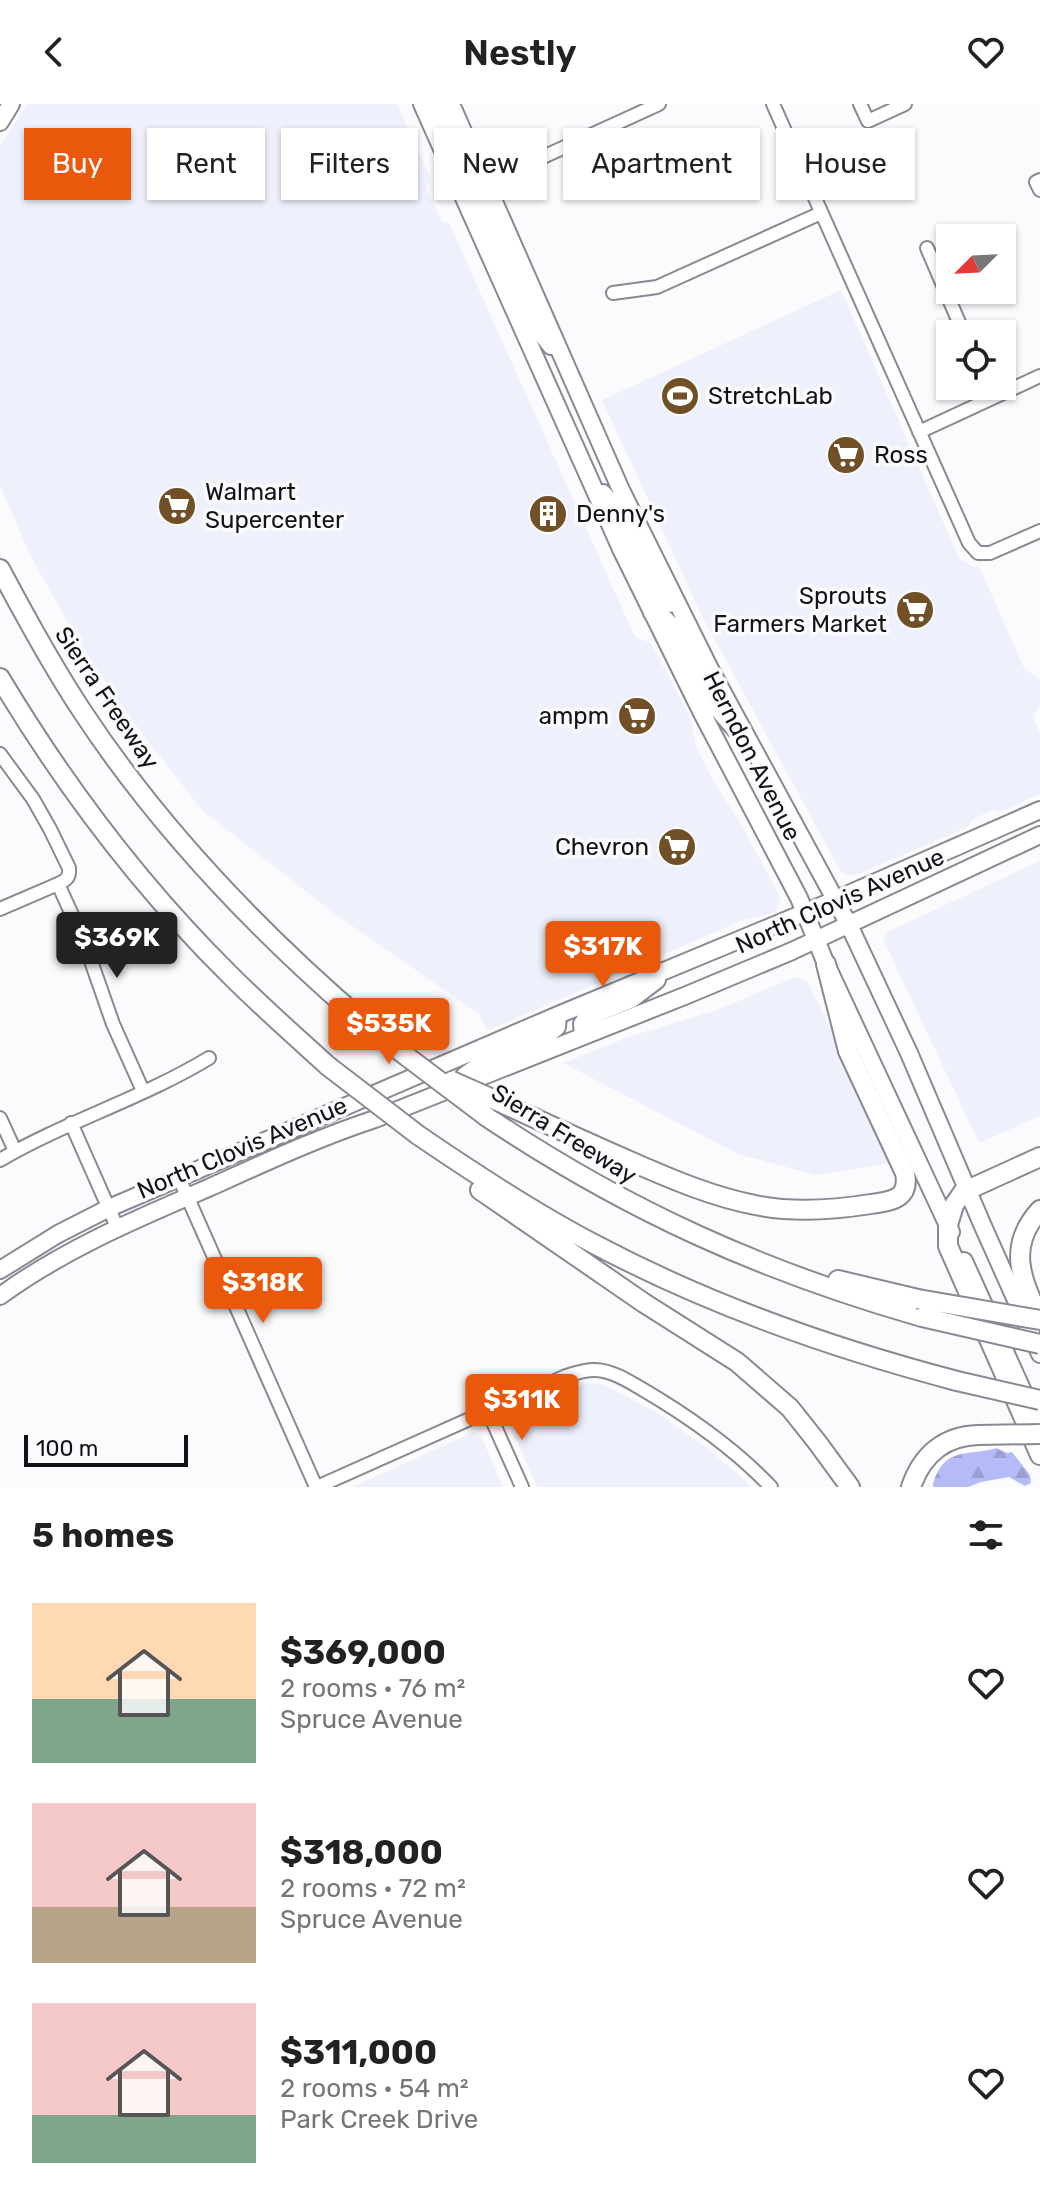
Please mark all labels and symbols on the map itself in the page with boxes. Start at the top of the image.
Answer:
north arrow [936,224,1016,304]
sports icon: StretchLab [659,375,701,417]
place label: StretchLab [708,382,833,410]
supermarket icon: Ross [825,434,867,476]
place label: Ross [874,441,928,469]
place label: Walmart Supercenter [205,478,344,534]
supermarket icon: Walmart Supercenter [156,485,198,527]
building icon: Denny's [527,493,569,535]
place label: Denny's [576,500,665,528]
place label: Sprouts Farmers Market [713,582,887,638]
supermarket icon: Sprouts Farmers Market [894,589,936,631]
street label: Sierra Freeway [49,622,165,774]
street label: Herndon Avenue [697,667,807,845]
supermarket icon: ampm [616,695,658,737]
place label: ampm [539,702,609,730]
supermarket icon: Chevron [656,826,698,868]
place label: Chevron [555,833,649,861]
street label: North Clovis Avenue [731,842,949,960]
pin: $369K [61,912,173,980]
pin: $317K [547,921,659,989]
pin: $535K [333,998,445,1066]
street label: Sierra Freeway [486,1078,642,1190]
street label: North Clovis Avenue [133,1091,351,1205]
pin: $318K [207,1257,319,1325]
pin: $311K [466,1374,578,1442]
scale bar [24,1431,188,1467]

